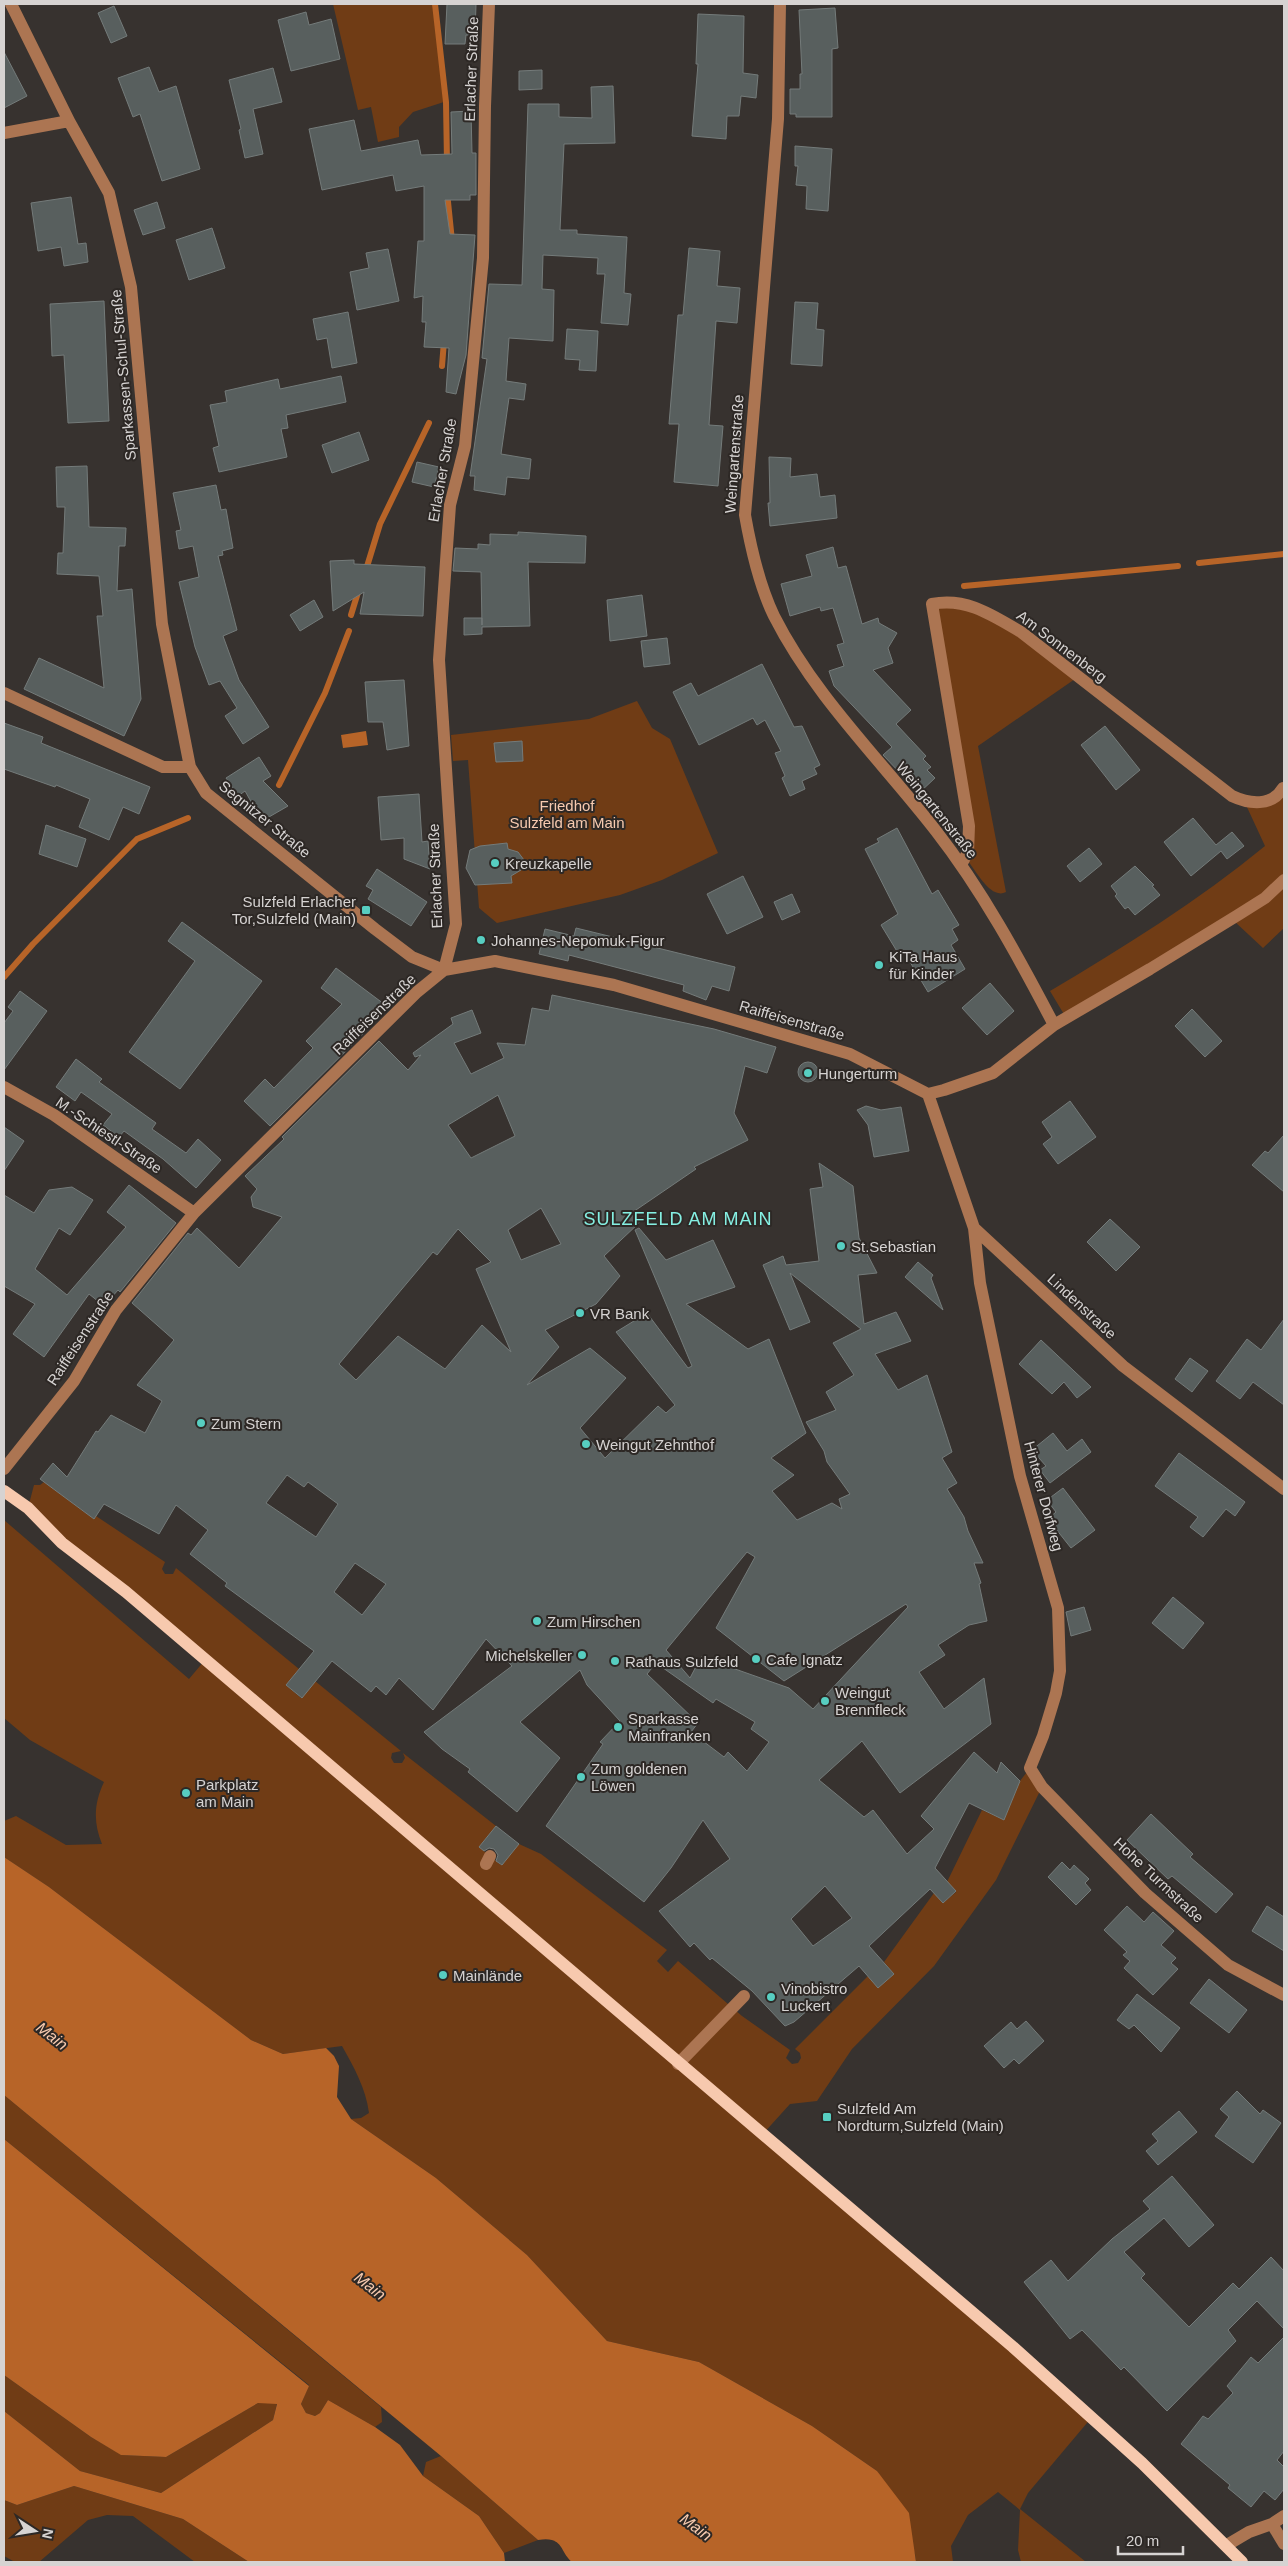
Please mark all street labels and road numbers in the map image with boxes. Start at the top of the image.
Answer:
street label: Erlacher Straße [461,16,481,122]
street label: Sparkassen-Schul-Straße [107,289,139,461]
street label: Weingartenstraße [721,394,747,514]
street label: Erlacher Straße [425,417,459,523]
street label: Am Sonnenberg [1014,607,1110,685]
street label: Weingartenstraße [893,758,981,862]
street label: Segnitzer Straße [216,777,314,861]
street label: Erlacher Straße [425,823,445,929]
street label: Raiffeisenstraße [329,970,419,1058]
street label: Raiffeisenstraße [737,997,847,1043]
street label: M.-Schiestl-Straße [53,1093,165,1177]
street label: Lindenstraße [1044,1270,1120,1342]
street label: Raiffeisenstraße [43,1288,117,1388]
street label: Hinterer Dorfweg [1021,1439,1067,1553]
street label: Hohe Turmstraße [1111,1834,1207,1926]

